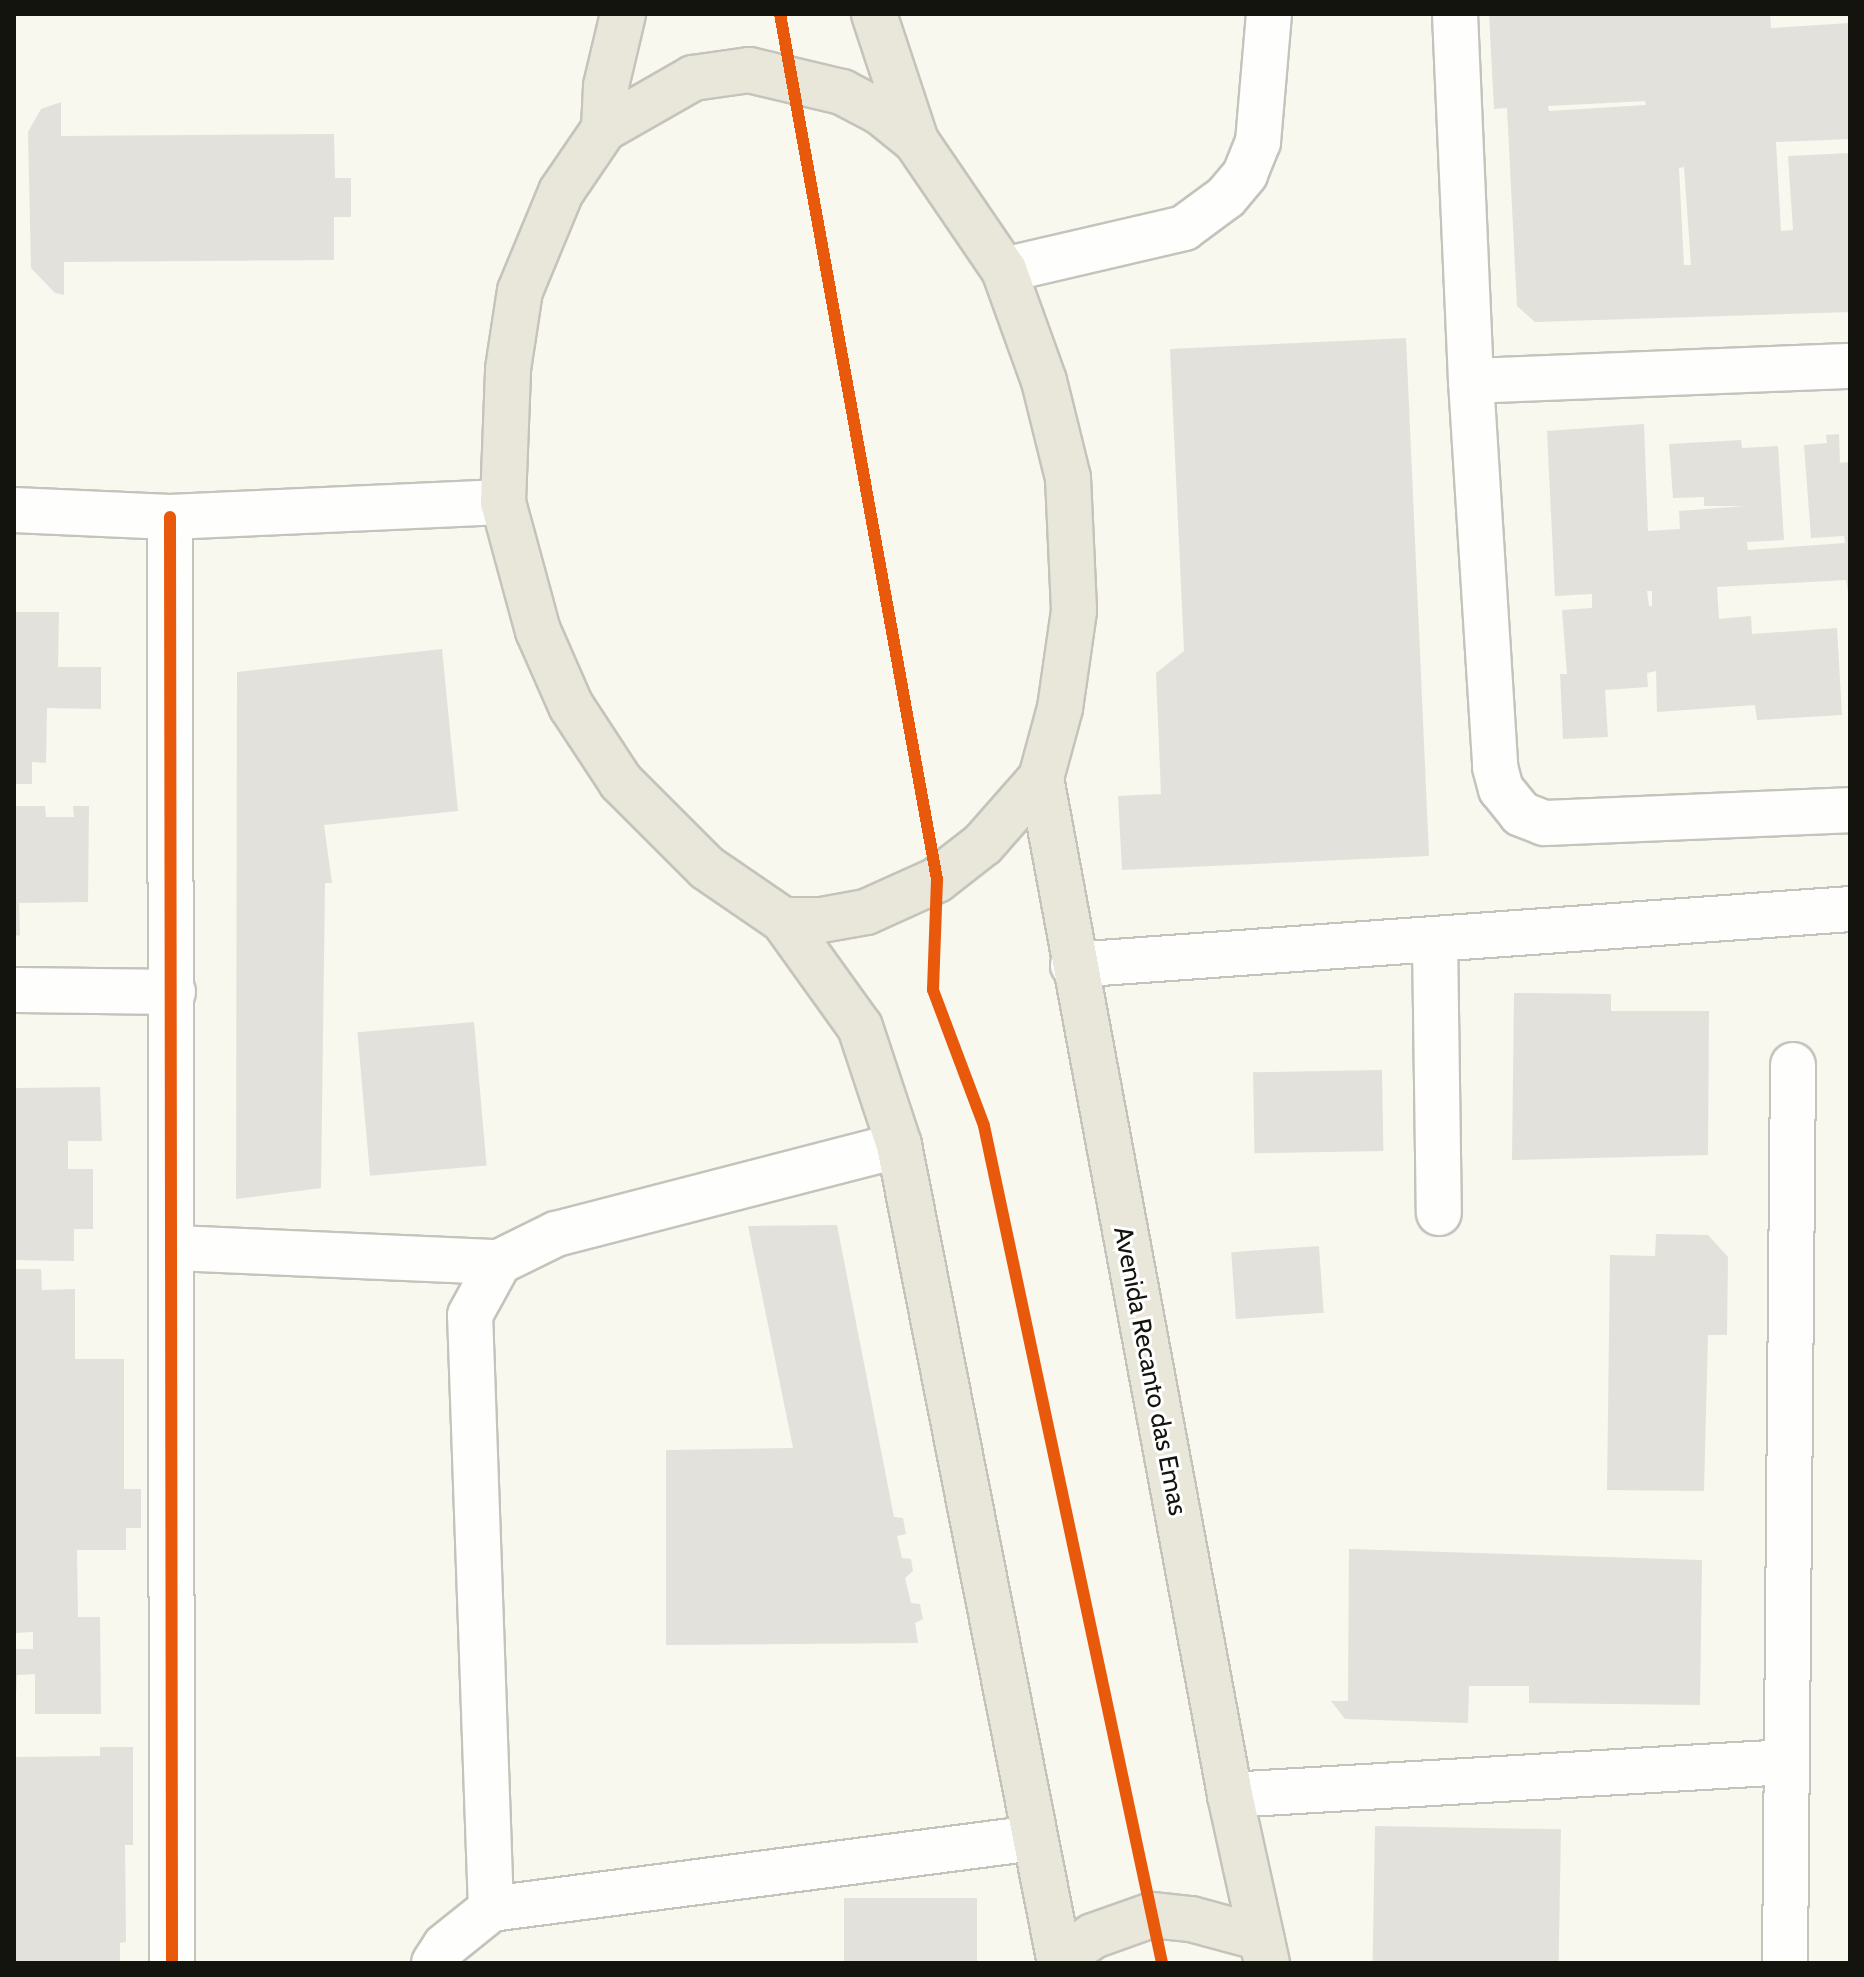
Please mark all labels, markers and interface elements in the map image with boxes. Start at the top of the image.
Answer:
street label: Avenida Recanto das Emas [1107,1224,1193,1518]

